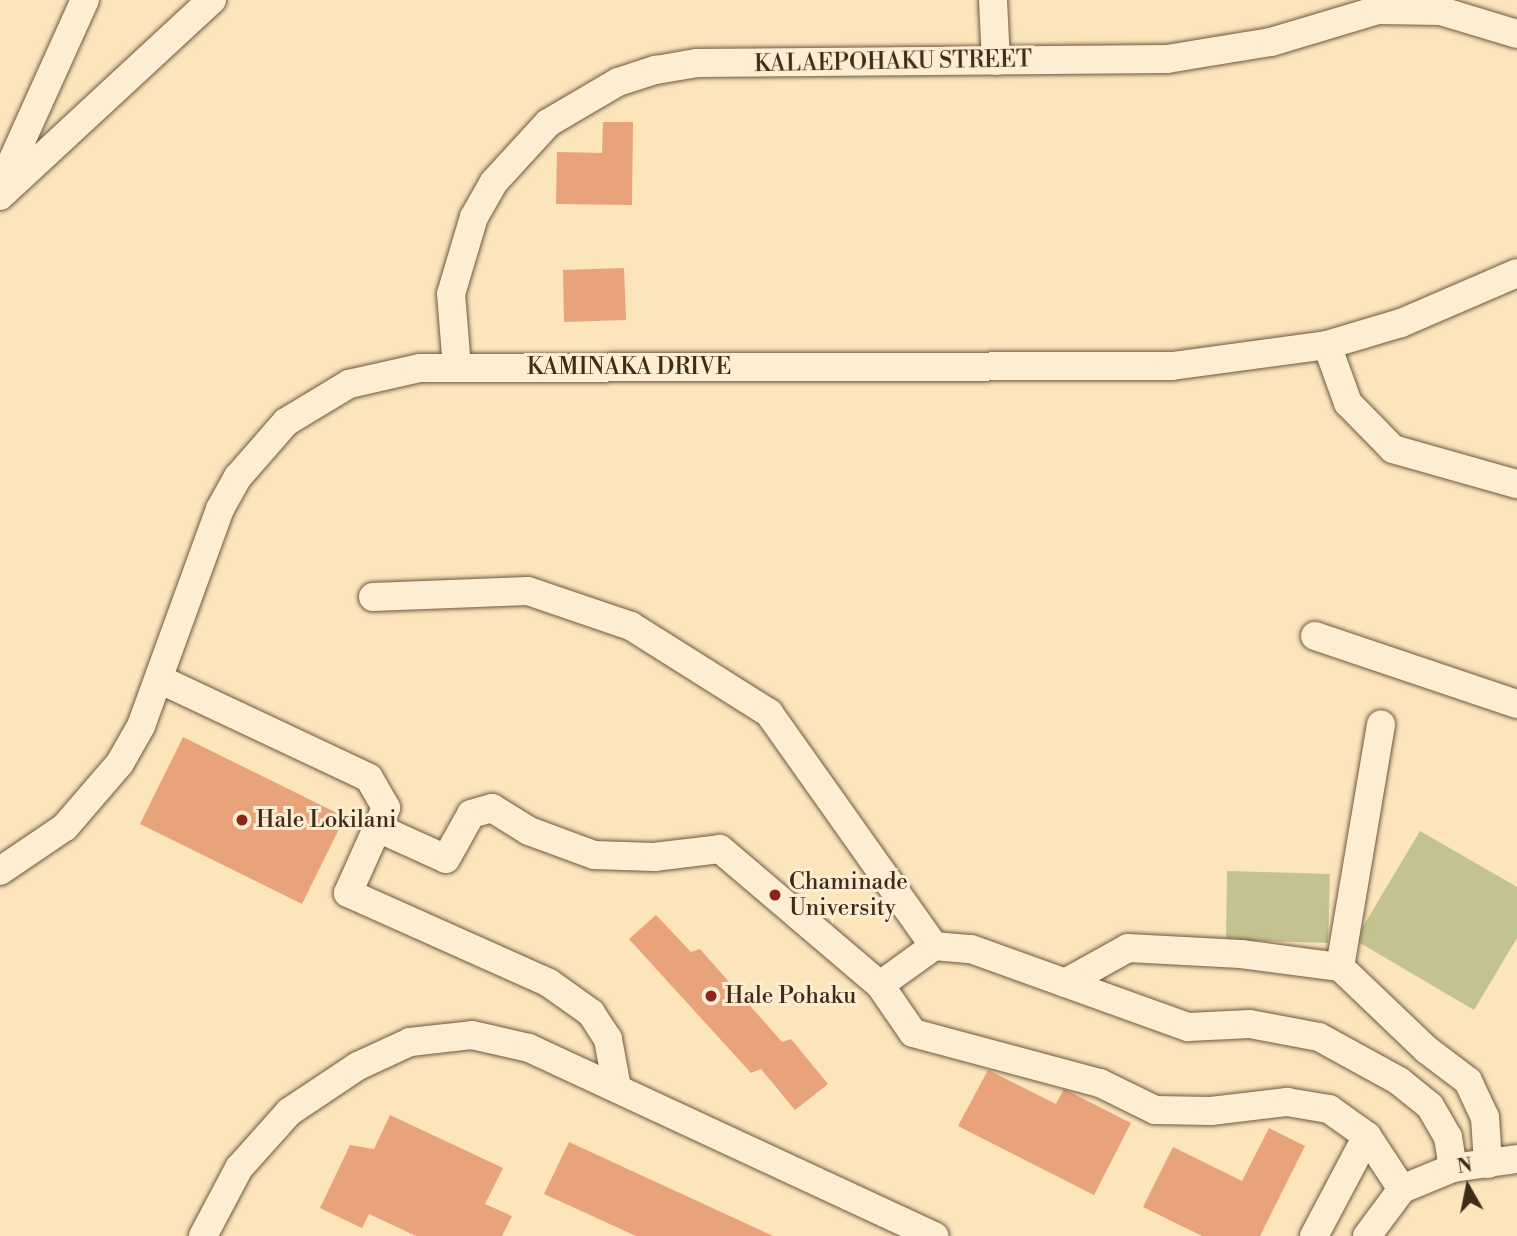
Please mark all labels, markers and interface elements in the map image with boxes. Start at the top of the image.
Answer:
street label: KALAEPOHAKU STREET [754,46,1032,78]
street label: KAMINAKA DRIVE [527,353,731,381]
place label: Hale Lokilani [256,806,397,834]
marker: Hale Lokilani [234,812,250,828]
place label: Chaminade University [789,868,908,922]
marker: Chaminade University [767,887,783,903]
place label: Hale Pohaku [725,982,856,1010]
marker: Hale Pohaku [703,988,719,1004]
north arrow [1433,1152,1503,1222]
text: N [1455,1153,1474,1179]

